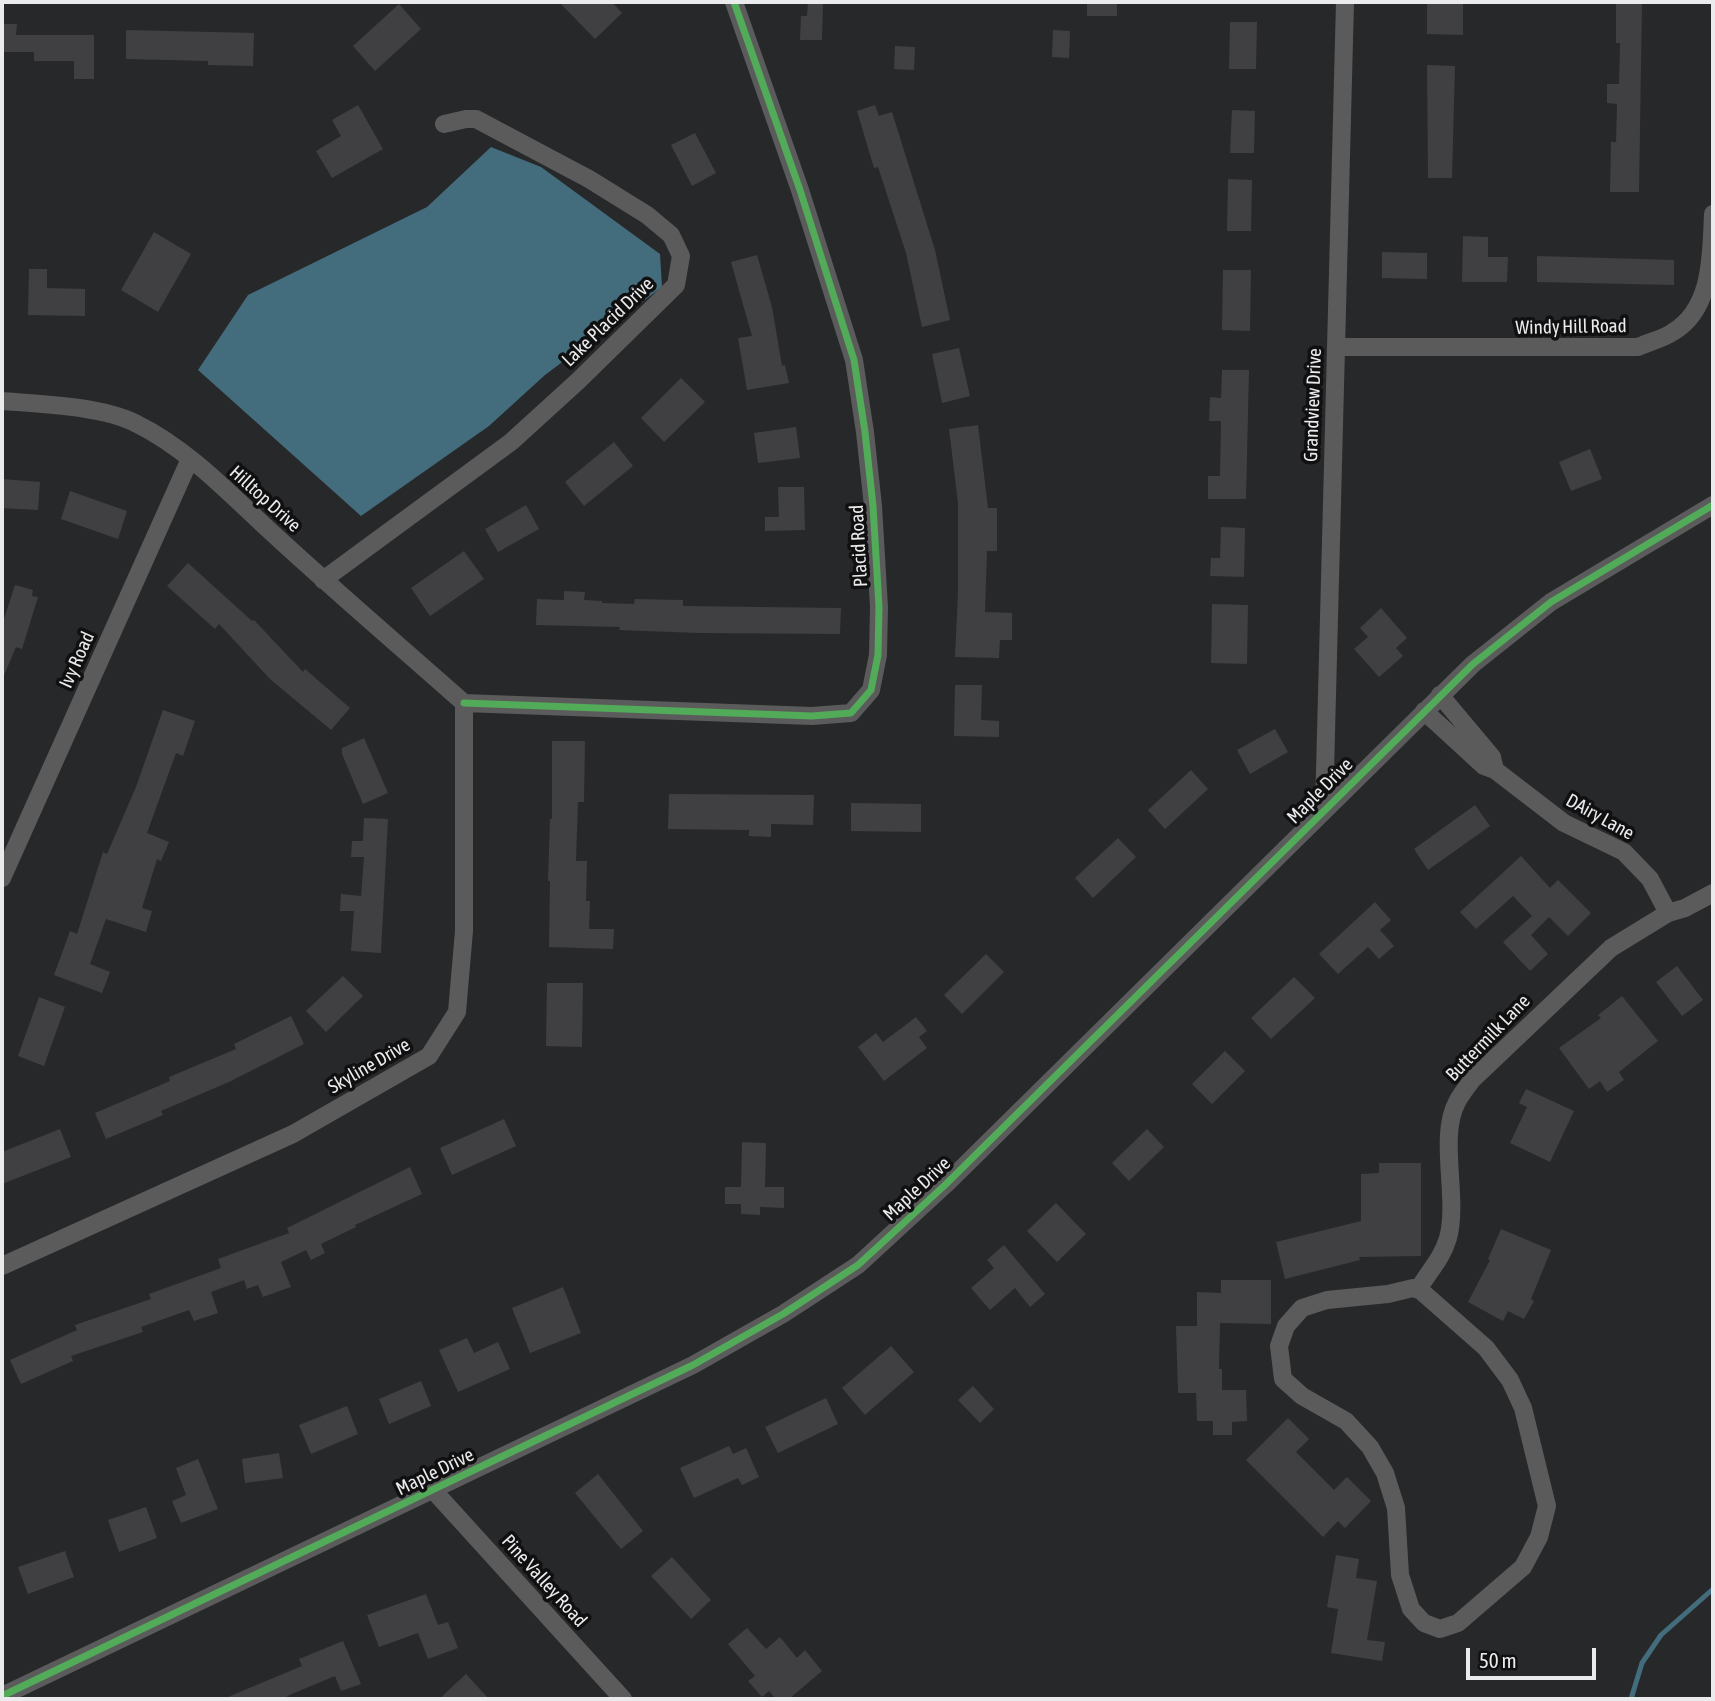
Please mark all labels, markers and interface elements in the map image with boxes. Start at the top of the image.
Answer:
street label: Lake Placid Drive [557,273,659,371]
street label: Windy Hill Road [1515,315,1627,339]
street label: Grandview Drive [1300,348,1326,462]
street label: Hilltop Drive [225,461,305,537]
street label: Placid Road [845,504,873,588]
street label: Ivy Road [55,628,99,692]
street label: Maple Drive [1282,753,1358,829]
street label: DAiry Lane [1562,789,1638,845]
street label: Buttermilk Lane [1441,990,1535,1086]
street label: Skyline Drive [324,1033,414,1099]
street label: Maple Drive [879,1152,955,1226]
street label: Maple Drive [392,1443,478,1501]
street label: Pine Valley Road [497,1530,591,1632]
scale bar [1470,1634,1600,1678]
text: 50 m [1479,1648,1517,1672]

